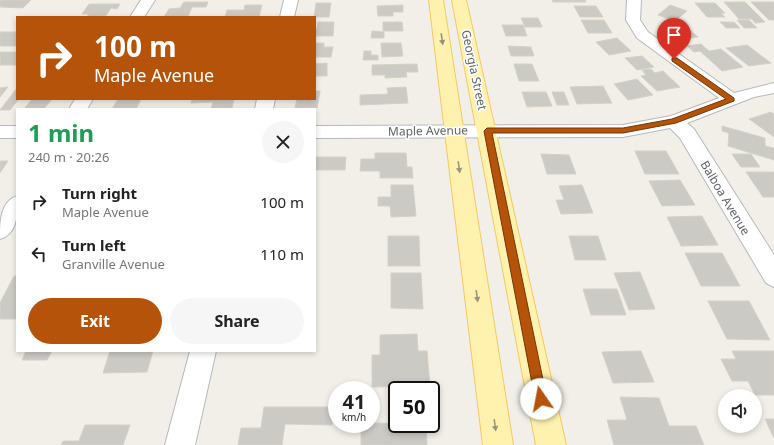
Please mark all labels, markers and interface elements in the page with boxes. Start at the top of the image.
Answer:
pin [657,18,691,59]
icon: arrive [663,24,685,46]
text: 100 m [94,27,177,65]
street label: Georgia Street [458,28,491,112]
icon: right [28,32,80,84]
one-way arrow [439,32,445,45]
text: Maple Avenue [94,63,214,87]
text: 1 min [28,116,94,149]
button: close [262,121,304,163]
street label: Maple Avenue [388,121,468,140]
text: 240 m · 20:26 [28,148,109,166]
street label: Balboa Avenue [696,157,755,238]
one-way arrow [456,161,462,173]
text: Turn right [62,183,137,203]
icon: right [28,191,50,213]
text: 100 m [260,192,304,212]
text: Maple Avenue [62,203,149,221]
text: Turn left [62,235,126,255]
icon: left [28,243,50,265]
text: 110 m [260,244,304,264]
text: Granville Avenue [62,255,165,273]
one-way arrow [474,290,480,302]
button: Exit [28,298,162,344]
button: Share [170,298,304,344]
position arrow [520,378,562,420]
speed limit sign: 50 [388,381,440,433]
text: 41 [343,388,365,415]
map controls [718,389,762,433]
button: sound [718,389,762,433]
text: km/h [342,410,366,424]
one-way arrow [492,419,498,431]

